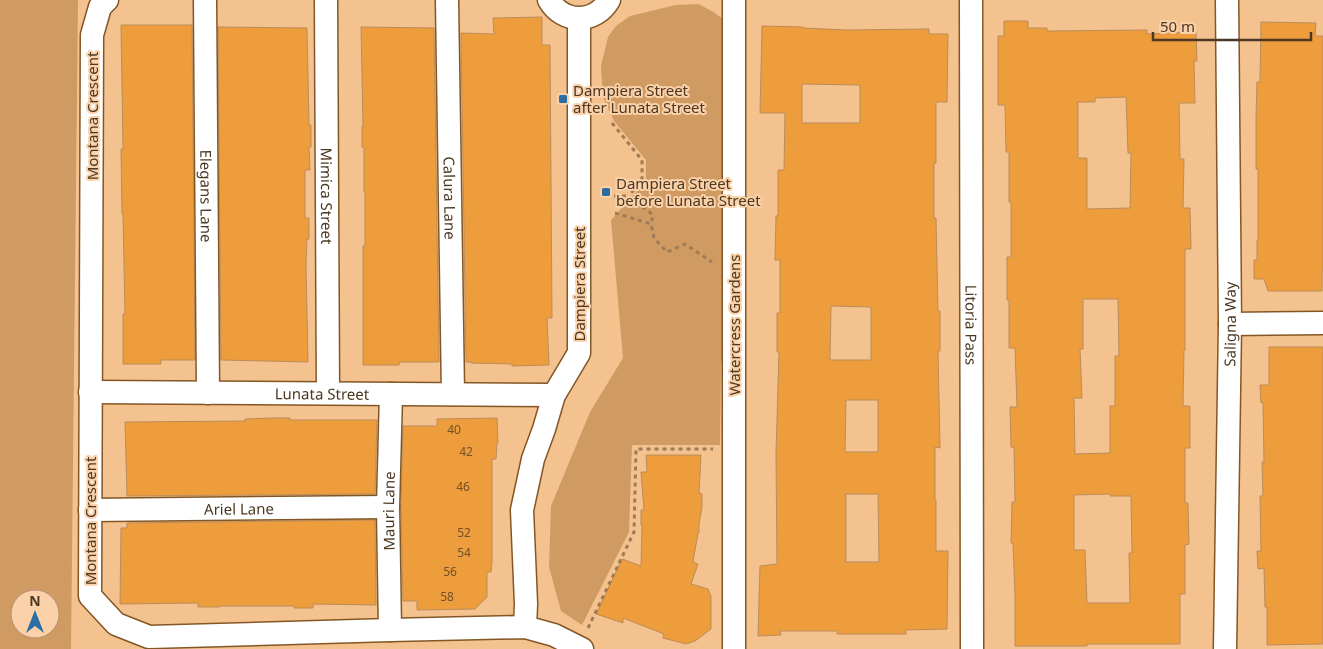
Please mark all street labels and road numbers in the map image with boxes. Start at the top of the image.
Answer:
street label: Montana Crescent [82,51,102,180]
street label: Mimica Street [317,148,337,245]
street label: Elegans Lane [196,150,217,242]
street label: Calura Lane [439,156,461,240]
street label: Dampiera Street [569,226,589,342]
street label: Watercress Gardens [724,254,744,396]
street label: Saligna Way [1219,281,1240,367]
street label: Litoria Pass [961,285,982,365]
street label: Lunata Street [275,383,370,404]
street label: Montana Crescent [80,456,100,585]
street label: Mauri Lane [378,471,399,551]
street label: Ariel Lane [204,498,274,519]

